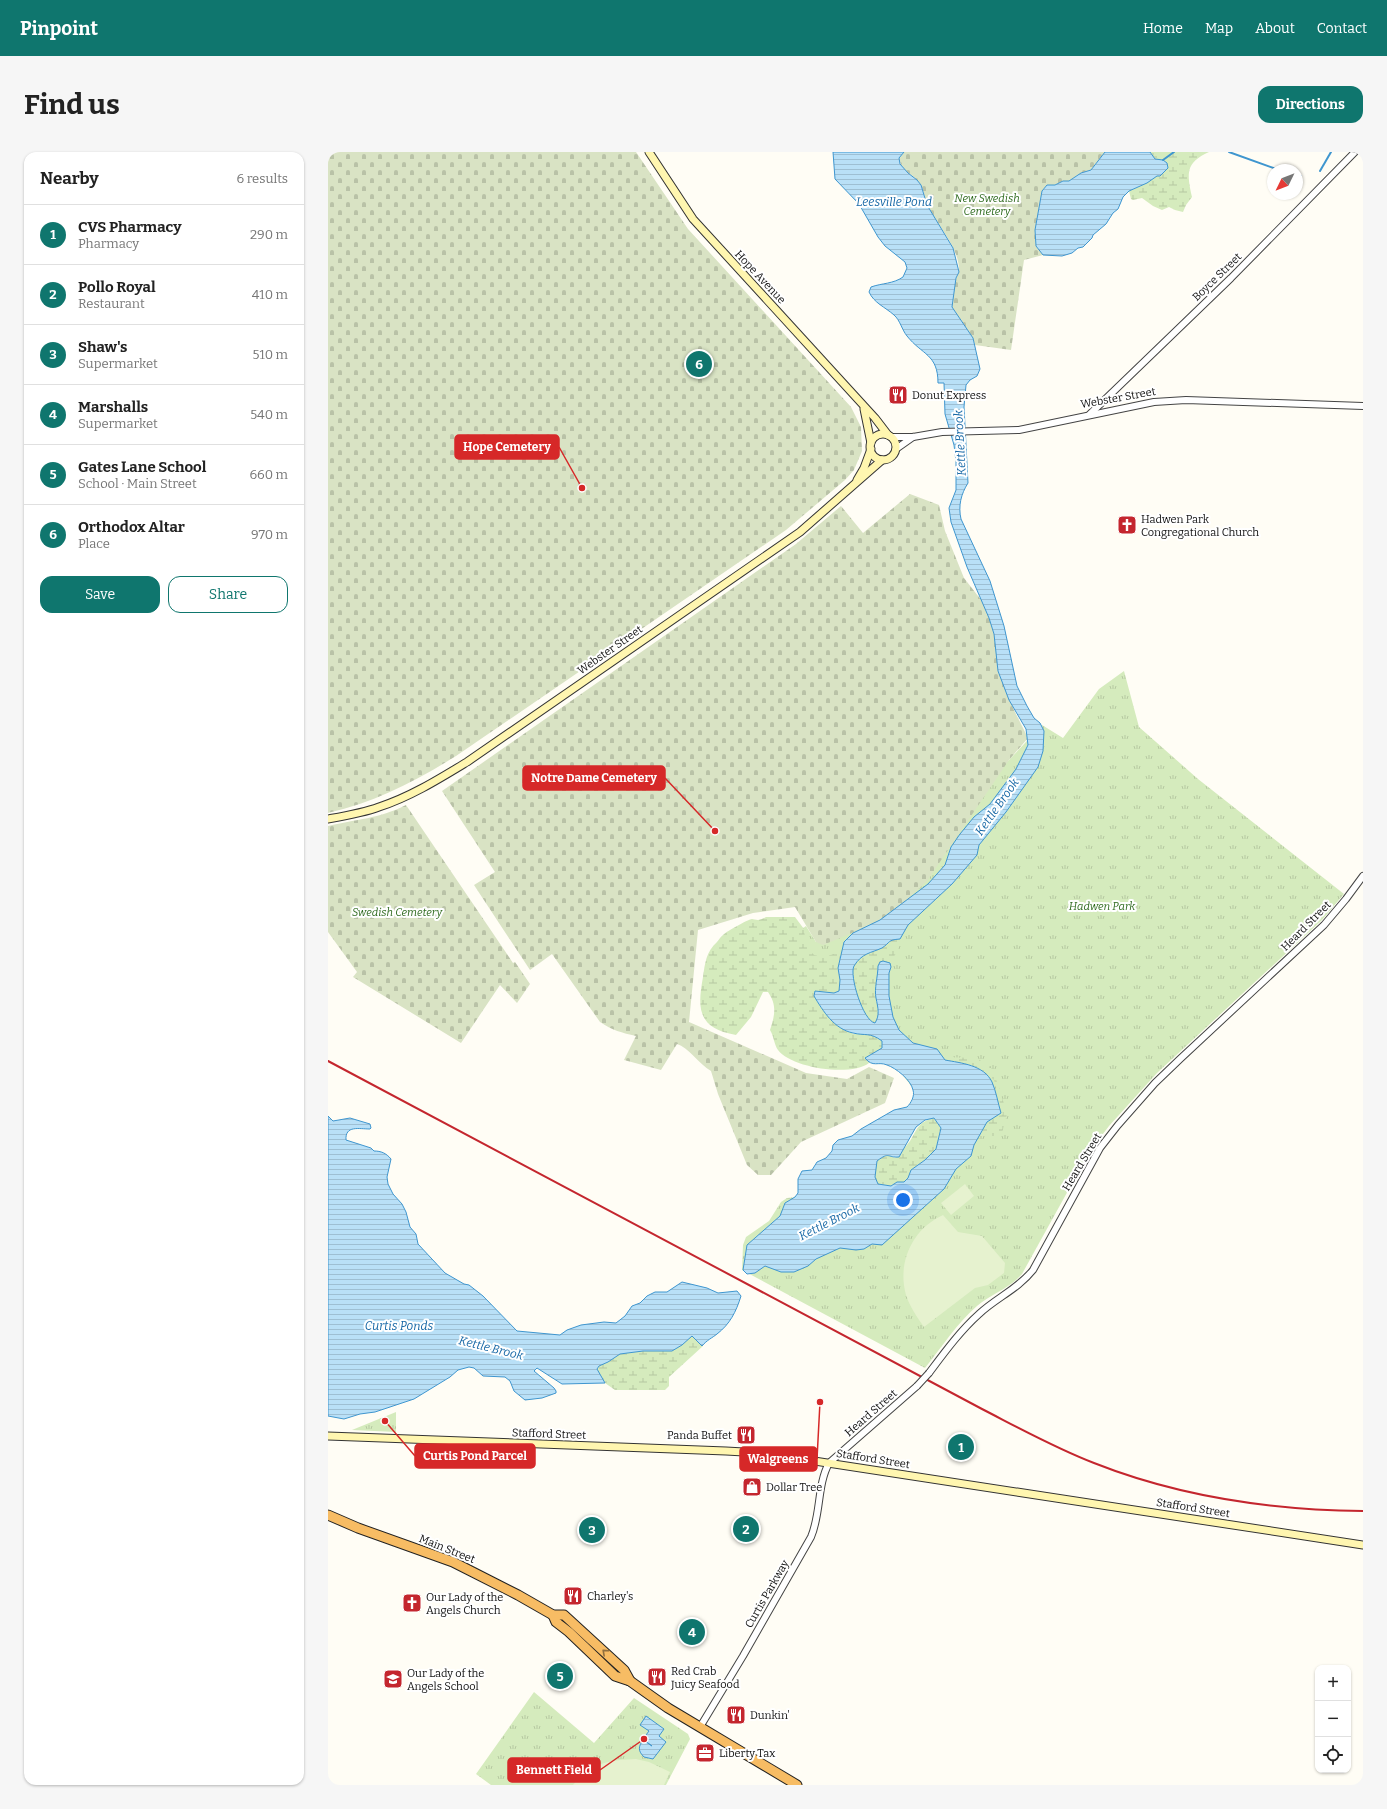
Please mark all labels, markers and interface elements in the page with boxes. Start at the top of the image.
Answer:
text: Pinpoint [20,17,98,40]
text: Home [1143,20,1183,37]
text: Map [1205,20,1233,37]
text: About [1255,20,1295,37]
text: Contact [1317,20,1367,37]
button: Directions [1258,86,1363,123]
text: Find us [24,88,120,121]
north arrow [1267,164,1303,200]
text: Nearby [40,168,99,189]
text: 6 results [236,171,288,186]
park label: New Swedish Cemetery [954,192,1020,218]
water label: Leesville Pond [856,195,932,209]
text: CVS Pharmacy [78,218,182,236]
text: 1 [50,227,56,242]
text: 290 m [250,227,288,242]
text: Pharmacy [78,236,139,251]
street label: Hope Avenue [732,248,788,306]
street label: Boyce Street [1190,250,1244,304]
text: Pollo Royal [78,278,156,296]
text: 2 [49,287,57,302]
text: 410 m [252,287,288,302]
text: Restaurant [78,296,145,311]
text: Shaw's [78,338,127,356]
text: 3 [49,347,57,362]
text: 510 m [253,347,288,362]
pin: 6 [686,349,712,379]
text: Supermarket [78,356,158,371]
restaurant icon: Donut Express [887,384,909,406]
street label: Webster Street [1079,385,1157,411]
place label: Donut Express [912,389,986,402]
text: Marshalls [78,398,148,416]
text: 4 [49,407,57,422]
text: 540 m [250,407,288,422]
water label: Kettle Brook [951,409,969,476]
text: Supermarket [78,416,158,431]
callout: Hope Cemetery [455,435,559,459]
text: Hope Cemetery [463,440,551,454]
text: Gates Lane School [78,458,206,476]
text: 5 [49,467,57,482]
text: 660 m [249,467,288,482]
text: School · Main Street [78,476,197,491]
place label: Hadwen Park Congregational Church [1141,513,1259,539]
church icon: Hadwen Park Congregational Church [1116,514,1138,536]
text: Orthodox Altar [78,518,185,536]
text: 6 [49,527,57,542]
text: 970 m [251,527,288,542]
text: Place [78,536,110,551]
button: Save [40,576,160,613]
button: Share [168,576,288,613]
street label: Webster Street [575,623,645,677]
callout: Notre Dame Cemetery [523,766,665,790]
text: Notre Dame Cemetery [531,771,657,785]
water label: Kettle Brook [972,776,1022,838]
street label: Heard Street [1278,898,1334,954]
park label: Hadwen Park [1069,900,1136,913]
park label: Swedish Cemetery [352,906,444,919]
street label: Heard Street [1060,1131,1104,1193]
your location [893,1190,913,1210]
water label: Kettle Brook [796,1201,862,1243]
water label: Curtis Ponds [365,1319,434,1333]
water label: Kettle Brook [457,1333,525,1363]
street label: Heard Street [842,1387,900,1439]
restaurant icon: Panda Buffet [735,1424,757,1446]
street label: Stafford Street [512,1426,586,1442]
place label: Panda Buffet [667,1429,732,1442]
pin: 1 [948,1432,974,1462]
callout: Curtis Pond Parcel [415,1444,535,1468]
callout: Walgreens [740,1447,817,1471]
street label: Stafford Street [835,1447,911,1471]
text: Curtis Pond Parcel [423,1449,527,1463]
text: Walgreens [748,1452,809,1466]
shop icon: Dollar Tree [741,1476,763,1498]
place label: Dollar Tree [766,1481,822,1494]
street label: Stafford Street [1155,1496,1231,1520]
pin: 2 [733,1514,759,1544]
pin: 3 [579,1515,605,1545]
street label: Main Street [417,1532,477,1566]
street label: Curtis Parkway [742,1558,792,1630]
restaurant icon: Charley's [562,1585,584,1607]
place label: Charley's [587,1590,633,1603]
place label: Our Lady of the Angels Church [426,1591,503,1617]
church icon: Our Lady of the Angels Church [401,1592,423,1614]
pin: 4 [679,1617,705,1647]
one-way arrow [602,1649,609,1656]
pin: 5 [547,1661,573,1691]
place label: Red Crab Juicy Seafood [670,1665,740,1691]
map controls [1315,1665,1351,1773]
button: + [1315,1665,1351,1701]
restaurant icon: Red Crab Juicy Seafood [646,1666,668,1688]
place label: Our Lady of the Angels School [407,1667,484,1693]
school or university icon: Our Lady of the Angels School [382,1668,404,1690]
button: − [1315,1701,1351,1737]
restaurant icon: Dunkin' [725,1704,747,1726]
place label: Dunkin' [750,1709,790,1722]
button: locate [1315,1737,1351,1773]
office icon: Liberty Tax [694,1742,716,1764]
place label: Liberty Tax [719,1747,775,1760]
callout: Bennett Field [508,1758,600,1782]
text: Bennett Field [516,1763,593,1777]

